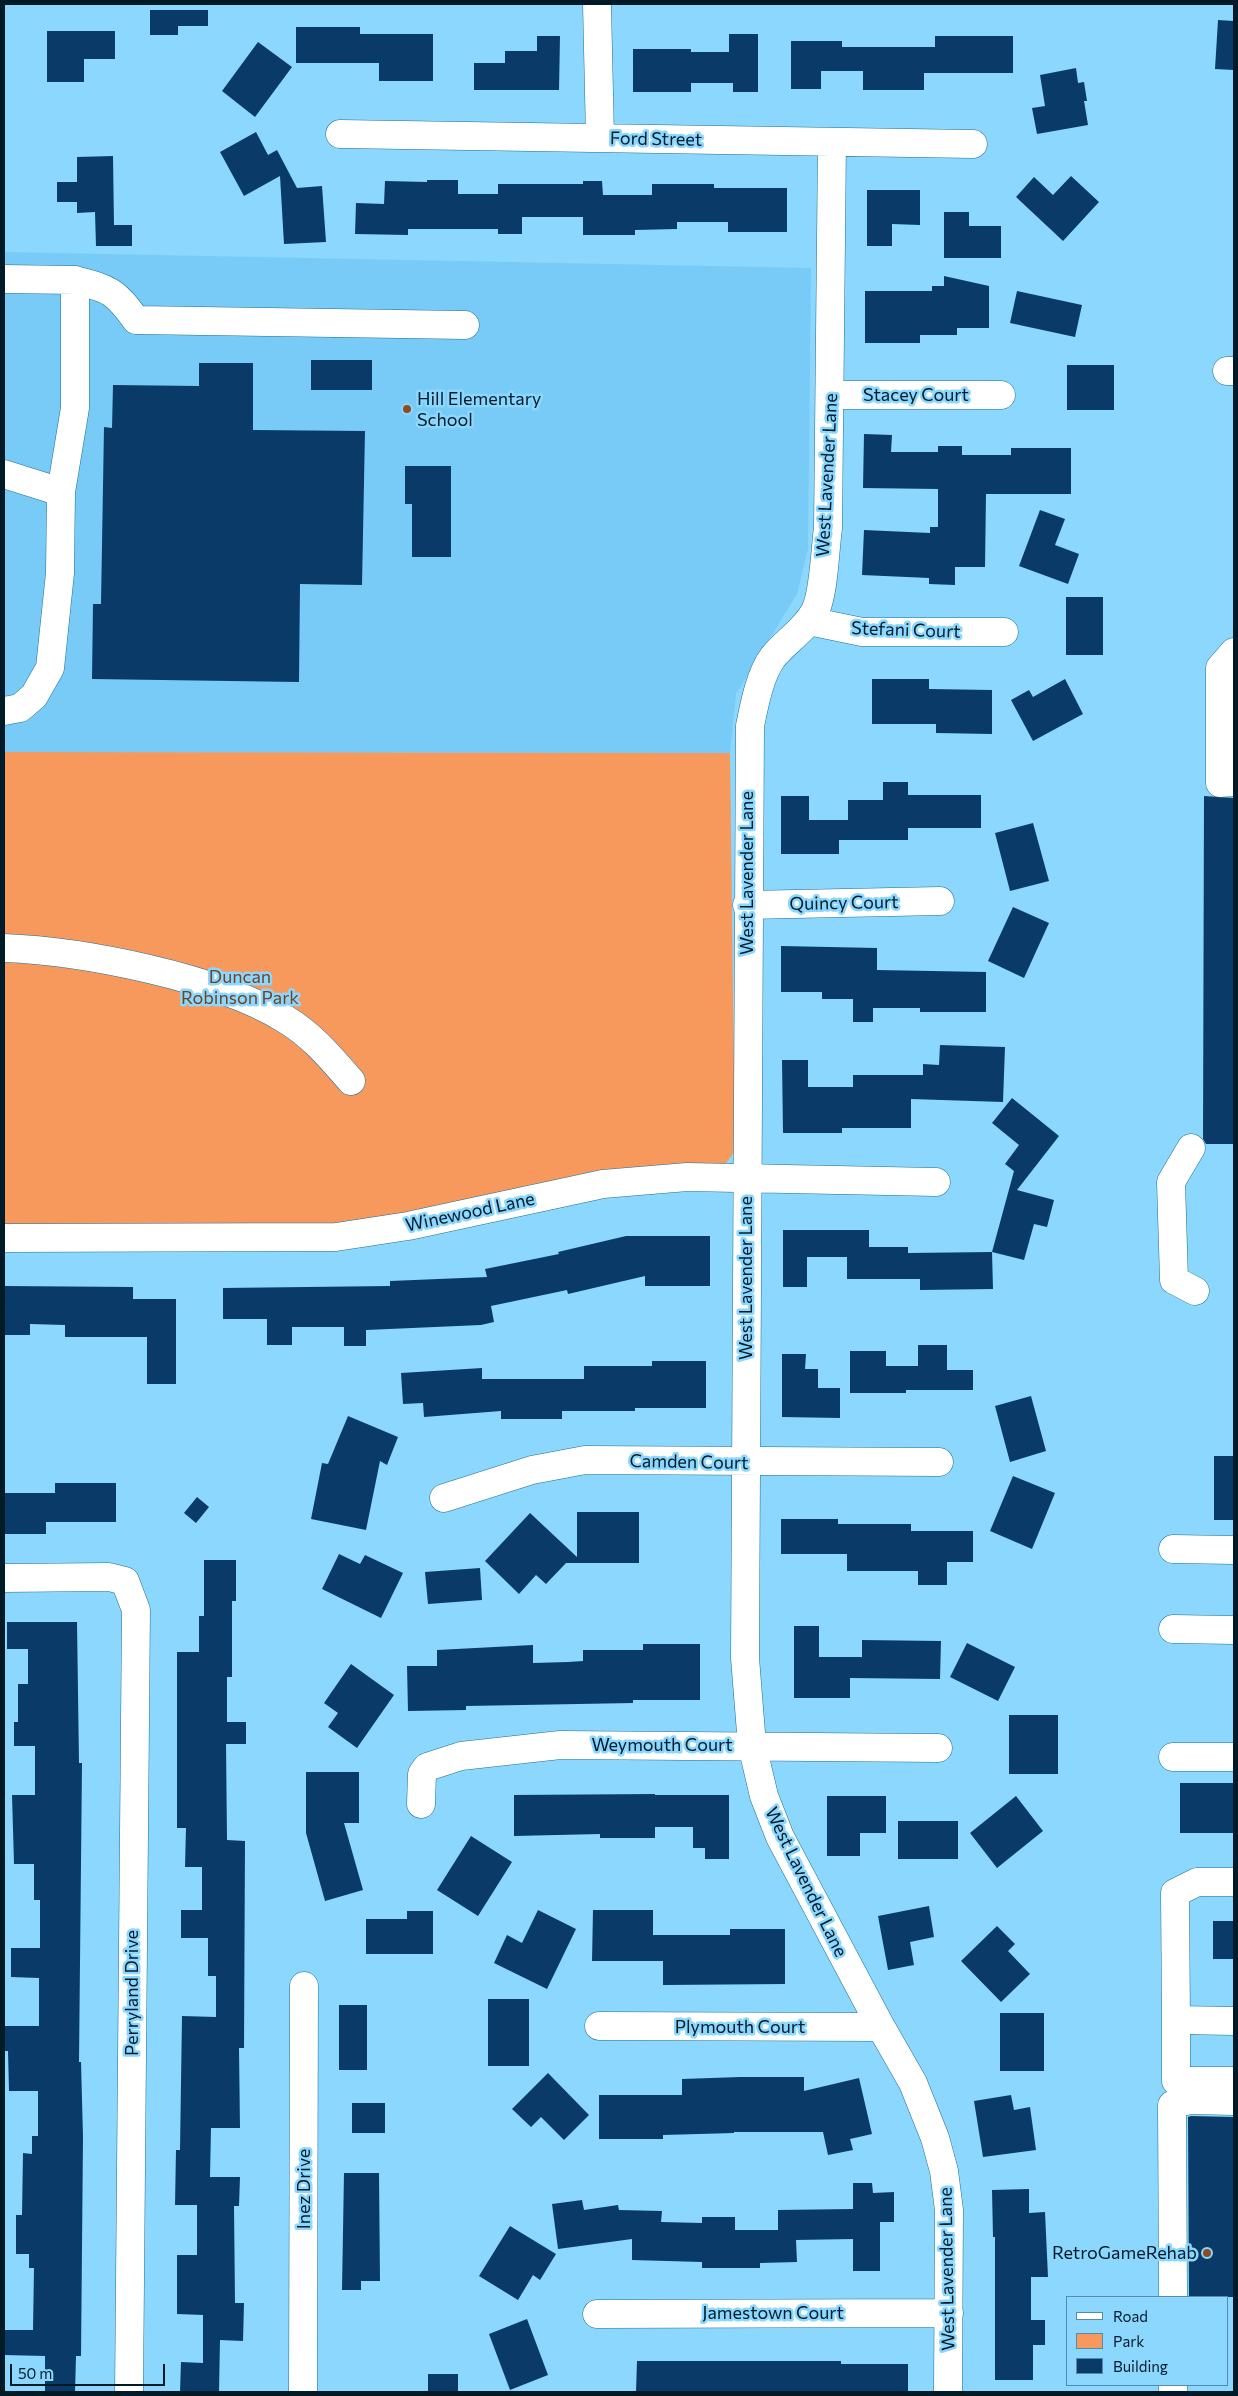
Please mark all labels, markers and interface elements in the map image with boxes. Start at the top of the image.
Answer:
street label: Ford Street [610,127,702,151]
street label: Stacey Court [863,384,969,406]
place label: Hill Elementary School [417,388,541,430]
street label: West Lavender Lane [812,393,842,557]
marker: Hill Elementary School [401,403,413,415]
street label: Stefani Court [851,617,961,643]
street label: West Lavender Lane [736,791,758,955]
street label: Quincy Court [789,891,899,915]
park label: Duncan Robinson Park [181,966,299,1009]
street label: Winewood Lane [403,1188,537,1236]
street label: West Lavender Lane [735,1196,757,1360]
street label: Camden Court [629,1450,749,1474]
street label: Weymouth Court [591,1734,733,1756]
street label: West Lavender Lane [760,1804,852,1960]
street label: Perryland Drive [121,1930,143,2056]
street label: Plymouth Court [675,2016,805,2038]
street label: Inez Drive [293,2149,315,2229]
street label: West Lavender Lane [935,2187,959,2351]
place label: RetroGameRehab [1052,2242,1197,2264]
marker: RetroGameRehab [1201,2247,1213,2259]
legend [1066,2296,1228,2386]
street label: Jamestown Court [702,2302,844,2324]
text: Road [1113,2307,1148,2325]
text: Park [1113,2332,1144,2350]
scale bar [12,2354,168,2386]
text: Building [1113,2357,1168,2375]
text: 50 m [18,2364,52,2382]

